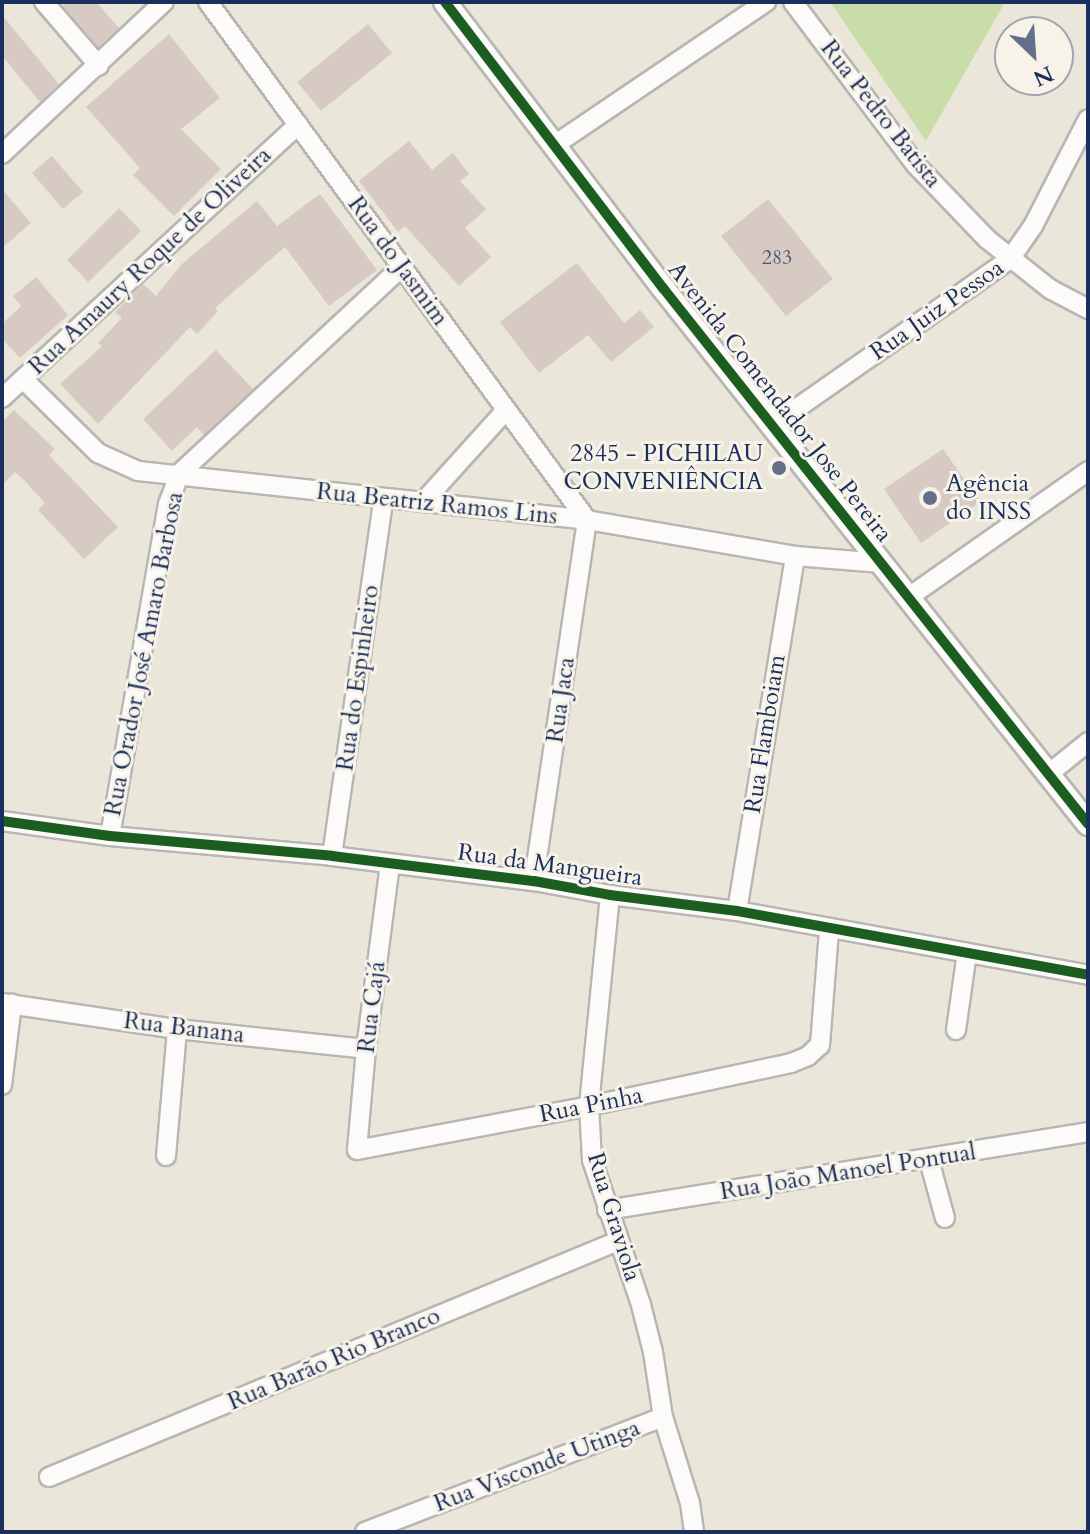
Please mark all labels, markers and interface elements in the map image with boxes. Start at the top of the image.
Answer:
north arrow [994,16,1074,96]
street label: Rua Pedro Batista [814,34,948,194]
text: N [1028,58,1058,94]
street label: Rua Amaury Roque de Oliveira [23,141,277,381]
street label: Rua do Jasmim [341,191,455,331]
house number: 283 [762,245,792,269]
street label: Rua Juiz Pessoa [865,253,1009,367]
street label: Avenida Comendador Jose Pereira [662,256,898,548]
place label: 2845 - PICHILAU CONVENIÊNCIA [563,440,763,496]
marker: 2845 - PICHILAU CONVENIÊNCIA [770,459,788,477]
place label: Agência do INSS [946,470,1031,526]
street label: Rua Beatriz Ramos Lins [315,477,559,531]
marker: Agência do INSS [921,489,939,507]
street label: Rua Orador José Amaro Barbosa [98,490,190,818]
street label: Rua do Espinheiro [331,583,385,773]
street label: Rua Flamboiam [738,653,792,815]
street label: Rua Jaca [541,655,581,745]
street label: Rua da Mangueira [456,838,644,892]
street label: Rua Cajá [352,959,392,1055]
street label: Rua Banana [122,1006,246,1050]
street label: Rua Pinha [537,1081,645,1129]
street label: Rua João Manoel Pontual [718,1138,978,1206]
street label: Rua Graviola [581,1149,647,1285]
street label: Rua Barão Rio Branco [224,1301,444,1417]
street label: Rua Visconde Utinga [430,1413,644,1519]

